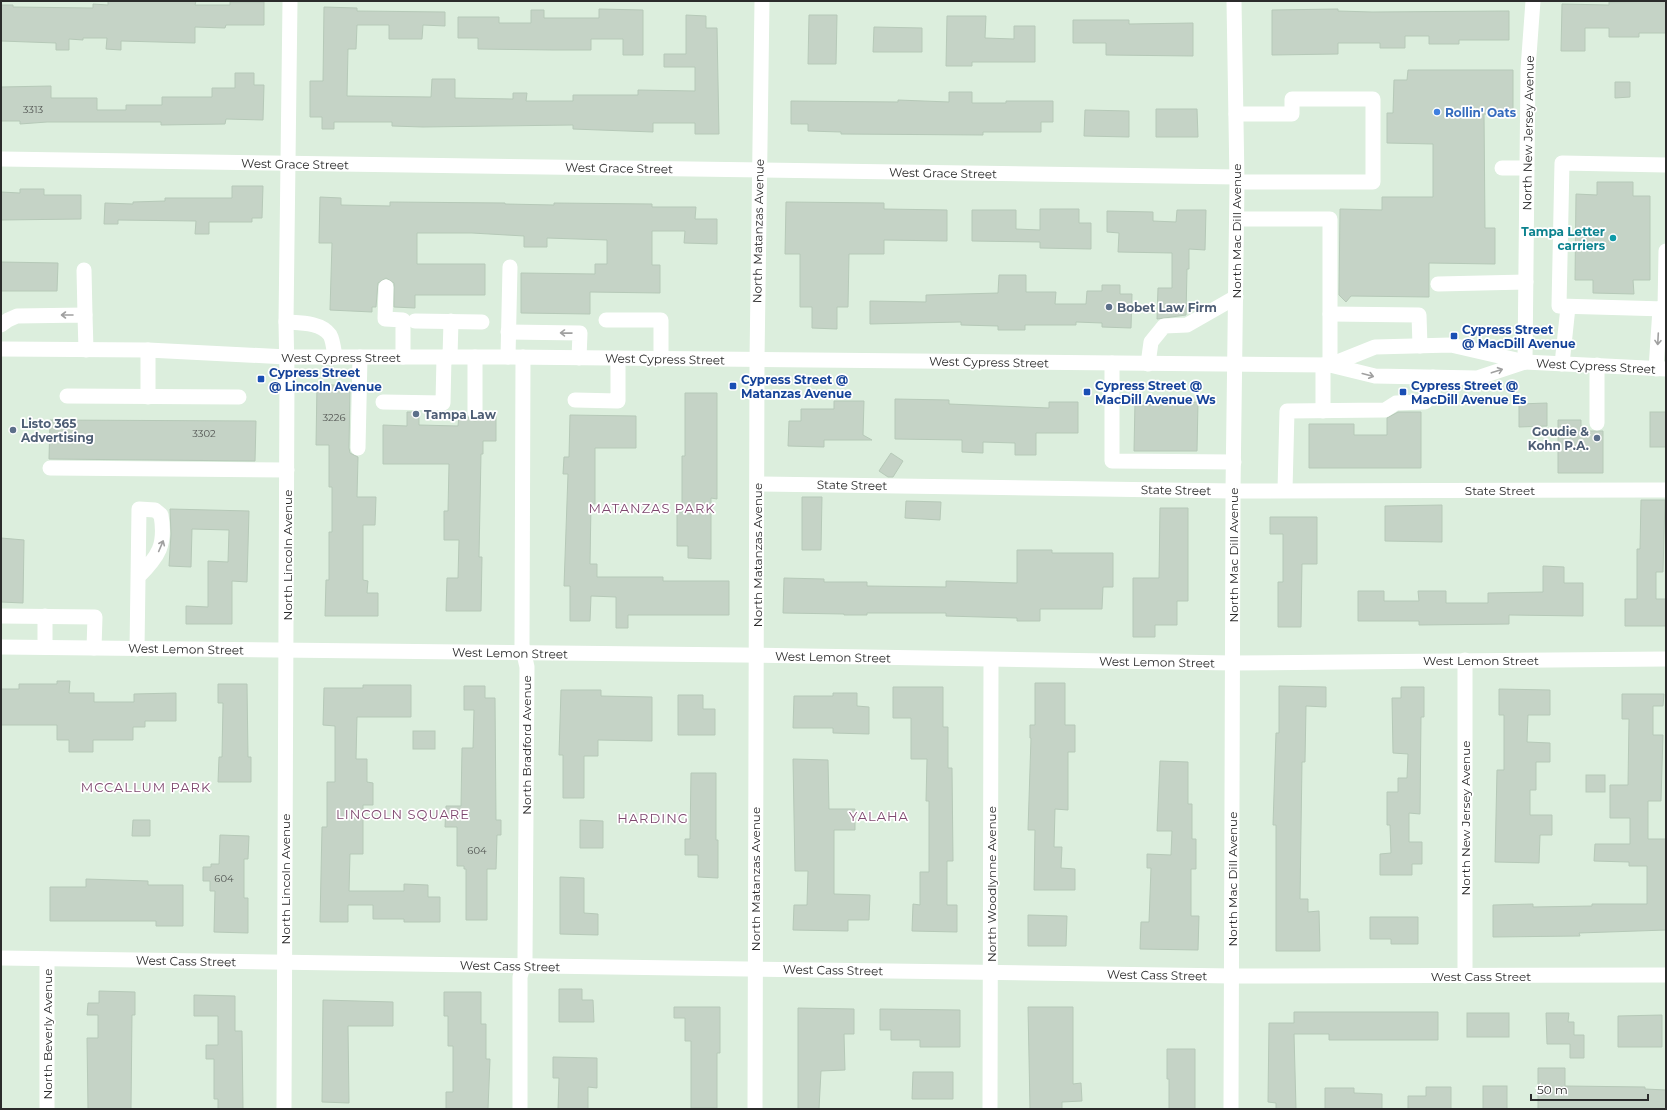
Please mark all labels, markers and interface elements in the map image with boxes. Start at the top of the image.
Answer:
street label: North New Jersey Avenue [1519,55,1537,211]
house number: 3313 [23,103,44,116]
place label: Rollin' Oats [1445,105,1517,120]
marker: Rollin' Oats [1432,107,1442,117]
street label: West Grace Street [241,156,349,172]
street label: North Matanzas Avenue [749,159,767,303]
street label: West Grace Street [565,160,673,176]
street label: North Mac Dill Avenue [1229,164,1244,298]
street label: West Grace Street [889,165,997,181]
place label: Tampa Letter carriers [1521,224,1606,253]
marker: Tampa Letter carriers [1608,233,1618,243]
place label: Bobet Law Firm [1117,300,1217,315]
marker: Bobet Law Firm [1104,302,1114,312]
one-way arrow [61,311,74,319]
place label: Cypress Street @ MacDill Avenue [1462,322,1576,351]
one-way arrow [560,329,573,337]
marker: Cypress Street @ MacDill Avenue [1449,331,1459,341]
one-way arrow [1655,332,1662,345]
street label: West Cypress Street [281,350,401,365]
street label: West Cypress Street [605,350,725,368]
street label: West Cypress Street [929,353,1049,371]
street label: West Cypress Street [1536,355,1656,377]
place label: Cypress Street @ Lincoln Avenue [269,365,382,394]
one-way arrow [1490,367,1502,375]
one-way arrow [1361,371,1374,379]
place label: Cypress Street @ Matanzas Avenue [741,372,852,401]
marker: Cypress Street @ Lincoln Avenue [256,374,266,384]
place label: Cypress Street @ MacDill Avenue Ws [1095,378,1216,407]
place label: Cypress Street @ MacDill Avenue Es [1411,378,1527,407]
marker: Cypress Street @ Matanzas Avenue [728,381,738,391]
marker: Cypress Street @ MacDill Avenue Ws [1082,387,1092,397]
marker: Cypress Street @ MacDill Avenue Es [1398,387,1408,397]
place label: Tampa Law [424,407,497,422]
marker: Tampa Law [411,409,421,419]
house number: 3226 [322,411,346,424]
place label: Listo 365 Advertising [20,416,94,445]
place label: Goudie & Kohn P.A. [1528,424,1589,453]
marker: Listo 365 Advertising [8,425,18,435]
house number: 3302 [192,427,216,440]
marker: Goudie & Kohn P.A. [1592,433,1602,443]
street label: State Street [817,477,887,493]
street label: State Street [1141,482,1211,498]
street label: North Matanzas Avenue [750,483,765,627]
street label: State Street [1465,483,1535,498]
street label: North Mac Dill Avenue [1226,488,1241,622]
street label: North Lincoln Avenue [280,490,295,620]
district label: MATANZAS PARK [588,500,716,516]
one-way arrow [157,541,165,553]
street label: West Lemon Street [128,640,244,658]
street label: West Lemon Street [452,644,568,662]
street label: West Lemon Street [775,648,891,666]
street label: West Lemon Street [1099,653,1215,671]
street label: West Lemon Street [1423,653,1539,668]
street label: North Bradford Avenue [519,675,534,815]
street label: North New Jersey Avenue [1458,741,1473,895]
district label: MCCALLUM PARK [81,779,211,795]
district label: LINCOLN SQUARE [336,806,470,822]
street label: North Woodlynne Avenue [984,806,999,962]
street label: North Matanzas Avenue [748,807,763,951]
district label: YALAHA [849,808,909,824]
district label: HARDING [617,810,689,826]
street label: North Mac Dill Avenue [1225,812,1240,946]
street label: North Lincoln Avenue [278,814,293,944]
house number: 604 [467,844,487,857]
house number: 604 [214,872,234,885]
street label: West Cass Street [136,953,236,969]
street label: West Cass Street [460,958,560,974]
street label: West Cass Street [783,962,883,978]
street label: West Cass Street [1107,967,1207,983]
street label: North Beverly Avenue [40,969,55,1099]
street label: West Cass Street [1431,969,1531,984]
scale bar [1531,1076,1648,1102]
text: 50 m [1537,1082,1568,1097]

